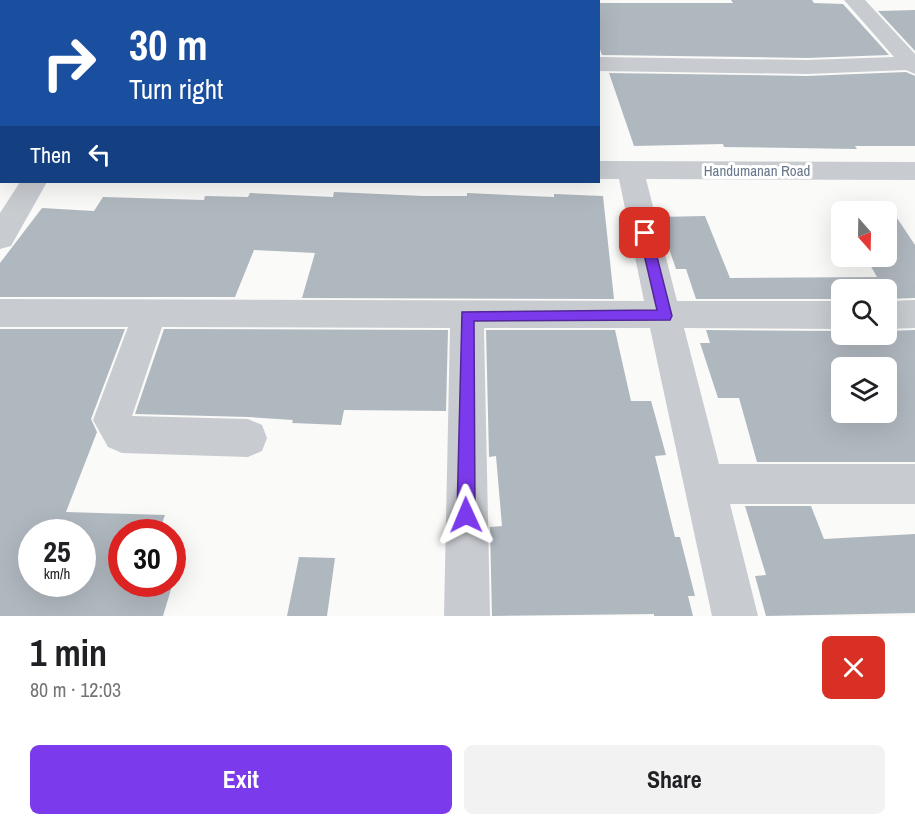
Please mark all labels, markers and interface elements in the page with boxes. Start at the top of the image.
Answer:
text: 30 m [129,17,208,73]
icon: right [30,24,108,102]
text: Turn right [129,71,223,107]
icon: left [83,138,116,171]
text: Then [30,140,71,170]
street label: Handumanan Road [704,160,810,181]
north arrow [831,201,897,267]
map controls [831,201,897,423]
pin [619,207,670,258]
icon: arrive [628,216,661,249]
button: search [831,279,897,345]
button: layers [831,357,897,423]
position arrow [434,483,498,547]
speed limit sign: 30 [108,519,186,597]
text: 25 [43,531,71,571]
text: km/h [44,563,70,584]
text: 1 min [30,629,107,677]
button: close [822,636,885,699]
text: 80 m · 12:03 [30,676,121,703]
button: Exit [30,745,452,814]
button: Share [464,745,885,814]

